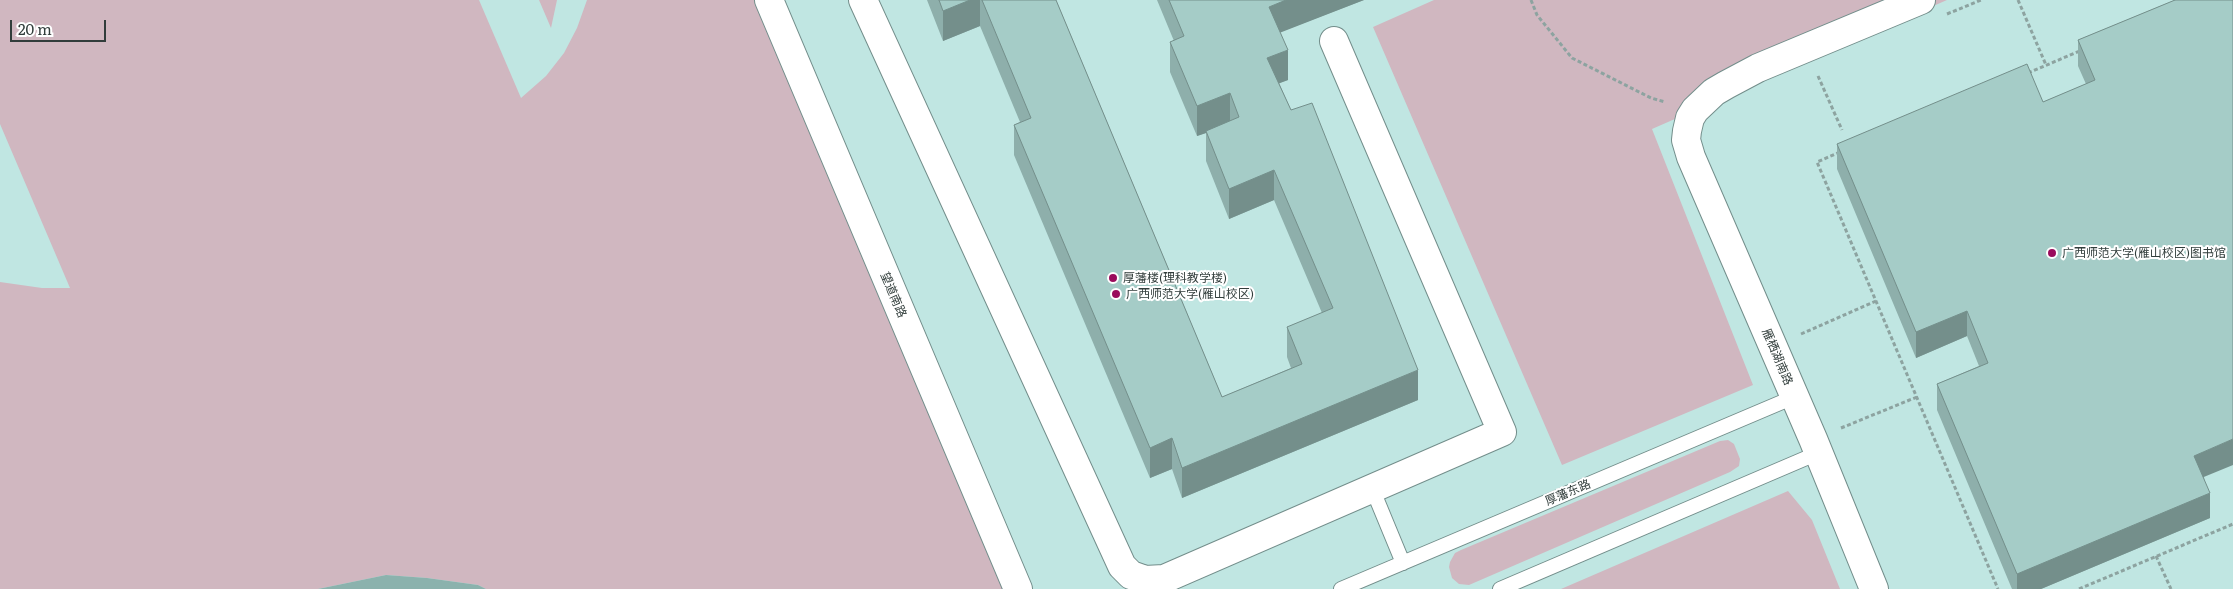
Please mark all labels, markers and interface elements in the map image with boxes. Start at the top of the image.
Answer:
scale bar [12,10,109,42]
text: 20 m [18,17,52,40]
place label: 广西师范大学(雁山校区)图书馆 [2062,246,2226,260]
marker: 广西师范大学(雁山校区)图书馆 [2046,247,2058,259]
street label: 望道南路 [877,270,909,320]
place label: 厚藩楼(理科教学楼) [1123,271,1227,285]
marker: 厚藩楼(理科教学楼) [1107,272,1119,284]
place label: 广西师范大学(雁山校区) [1126,287,1254,301]
marker: 广西师范大学(雁山校区) [1110,288,1122,300]
street label: 雁栖湖南路 [1759,327,1795,387]
street label: 厚藩东路 [1543,477,1593,509]

